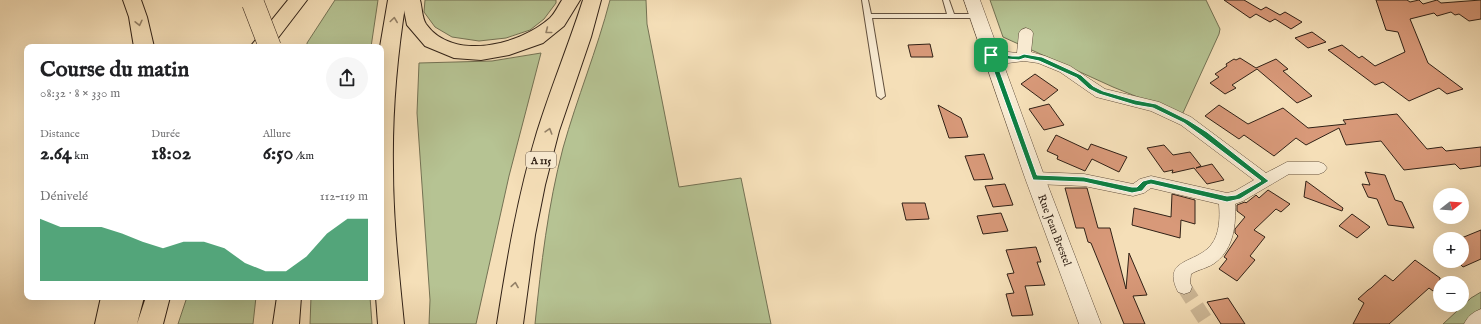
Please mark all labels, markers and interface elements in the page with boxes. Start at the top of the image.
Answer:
one-way arrow [389,17,398,23]
one-way arrow [135,20,143,26]
one-way arrow [545,26,552,33]
pin [974,38,1008,72]
icon: arrive [980,44,1002,66]
text: Course du matin [40,56,189,84]
button: share [326,57,368,99]
text: 08:32 · 8 × 330 m [40,85,120,102]
text: Distance [40,127,80,141]
text: Durée [151,127,180,141]
text: Allure [263,127,291,141]
one-way arrow [544,128,553,135]
text: 2.64 [40,141,72,166]
text: 18:02 [151,141,191,166]
text: 6:50 [263,141,293,166]
text: km [72,149,89,163]
text: /km [293,149,314,163]
road number: A 115 [526,152,556,168]
text: Dénivelé [40,188,88,205]
text: 112–119 m [320,188,368,205]
north arrow [1433,188,1469,224]
map controls [1433,188,1469,312]
street label: Rue Jean Brestel [1034,192,1074,268]
button: + [1433,232,1469,268]
button: − [1433,276,1469,312]
one-way arrow [510,282,518,288]

